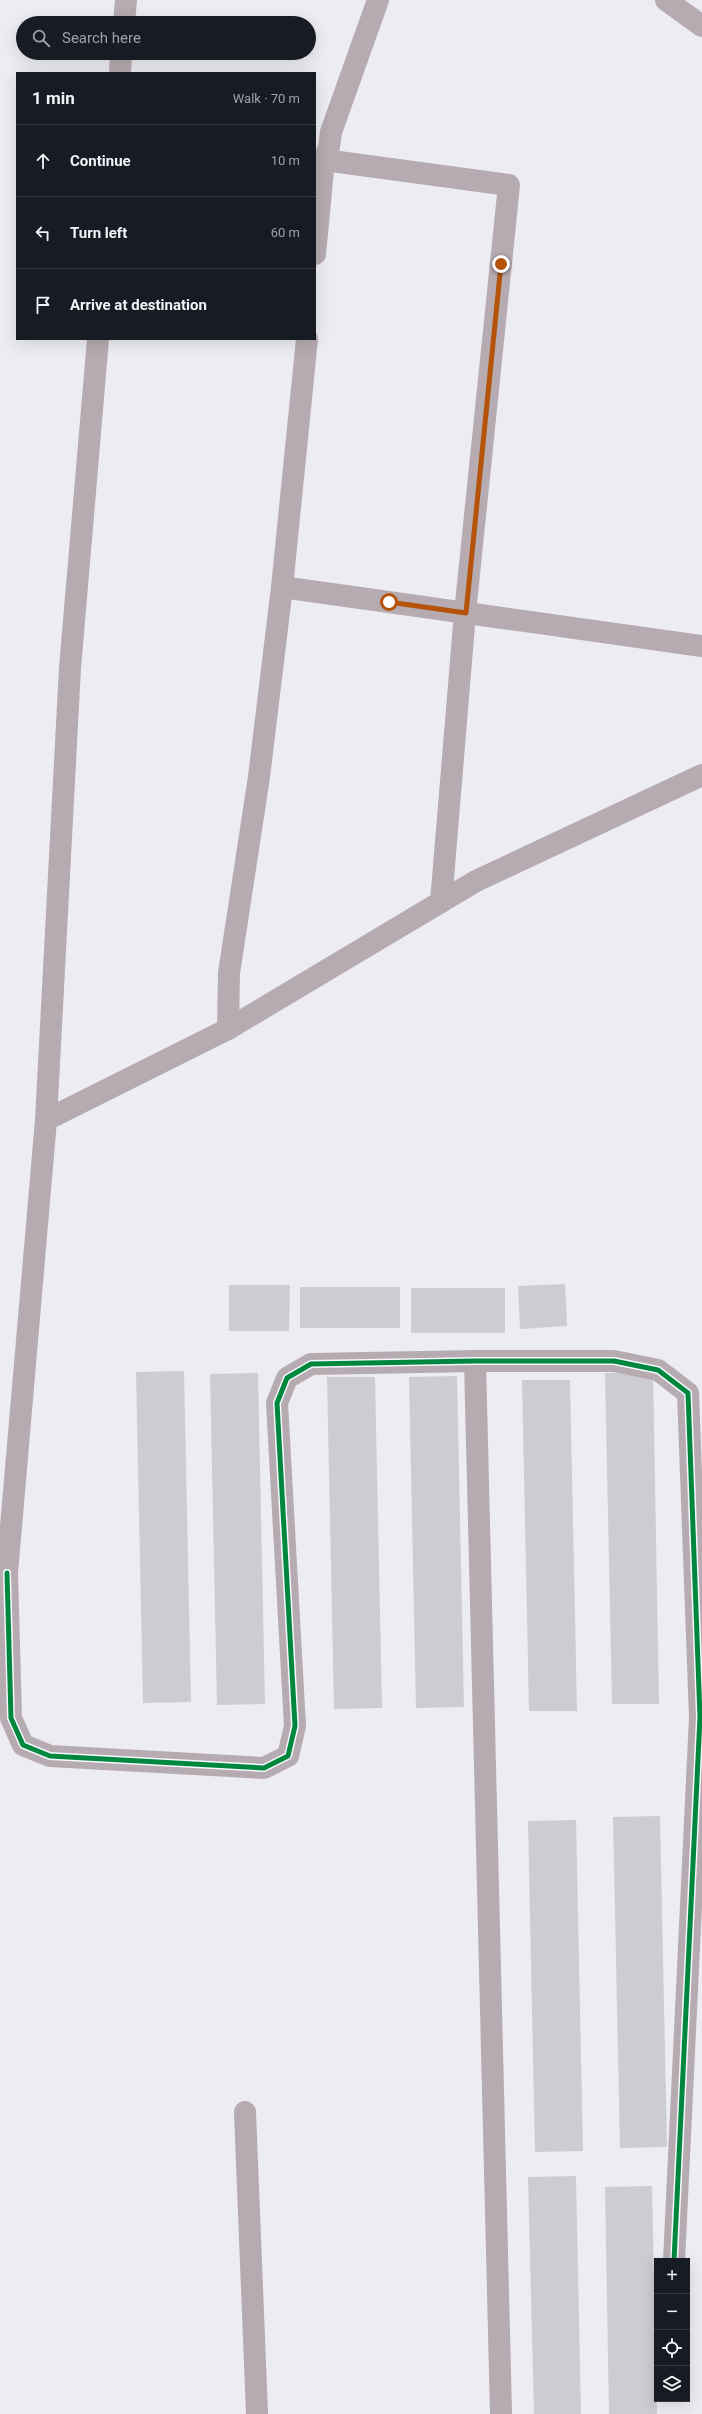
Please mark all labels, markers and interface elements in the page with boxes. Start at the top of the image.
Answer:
search box [16,16,316,60]
icon: search [30,27,52,49]
text: Search here [62,29,141,47]
text: 1 min [32,88,75,108]
text: Walk · 70 m [233,91,300,106]
icon: ahead [32,150,54,172]
text: Continue [70,152,131,170]
text: 10 m [271,153,300,168]
icon: left [32,222,54,244]
text: Turn left [70,224,127,242]
text: 60 m [271,225,300,240]
route end [492,255,510,273]
icon: arrive [32,294,54,316]
text: Arrive at destination [70,296,207,314]
route start [380,593,398,611]
map controls [654,2258,690,2402]
button: + [654,2258,690,2294]
button: − [654,2294,690,2330]
button: locate [654,2330,690,2366]
button: layers [654,2366,690,2402]

